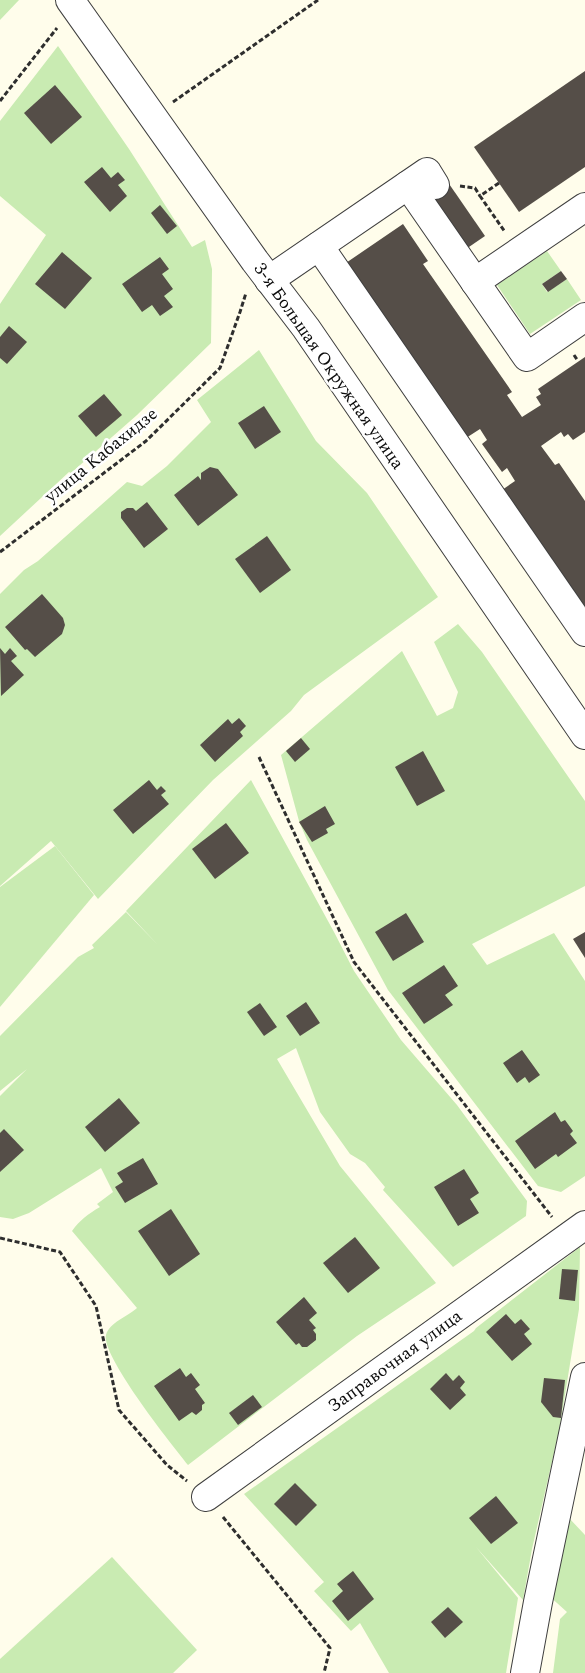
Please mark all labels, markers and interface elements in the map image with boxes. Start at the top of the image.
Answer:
street label: 3-я Большая Окружная улица [247,257,411,475]
street label: улица Кабахидзе [38,401,164,510]
street label: Заправочная улица [322,1303,468,1419]

